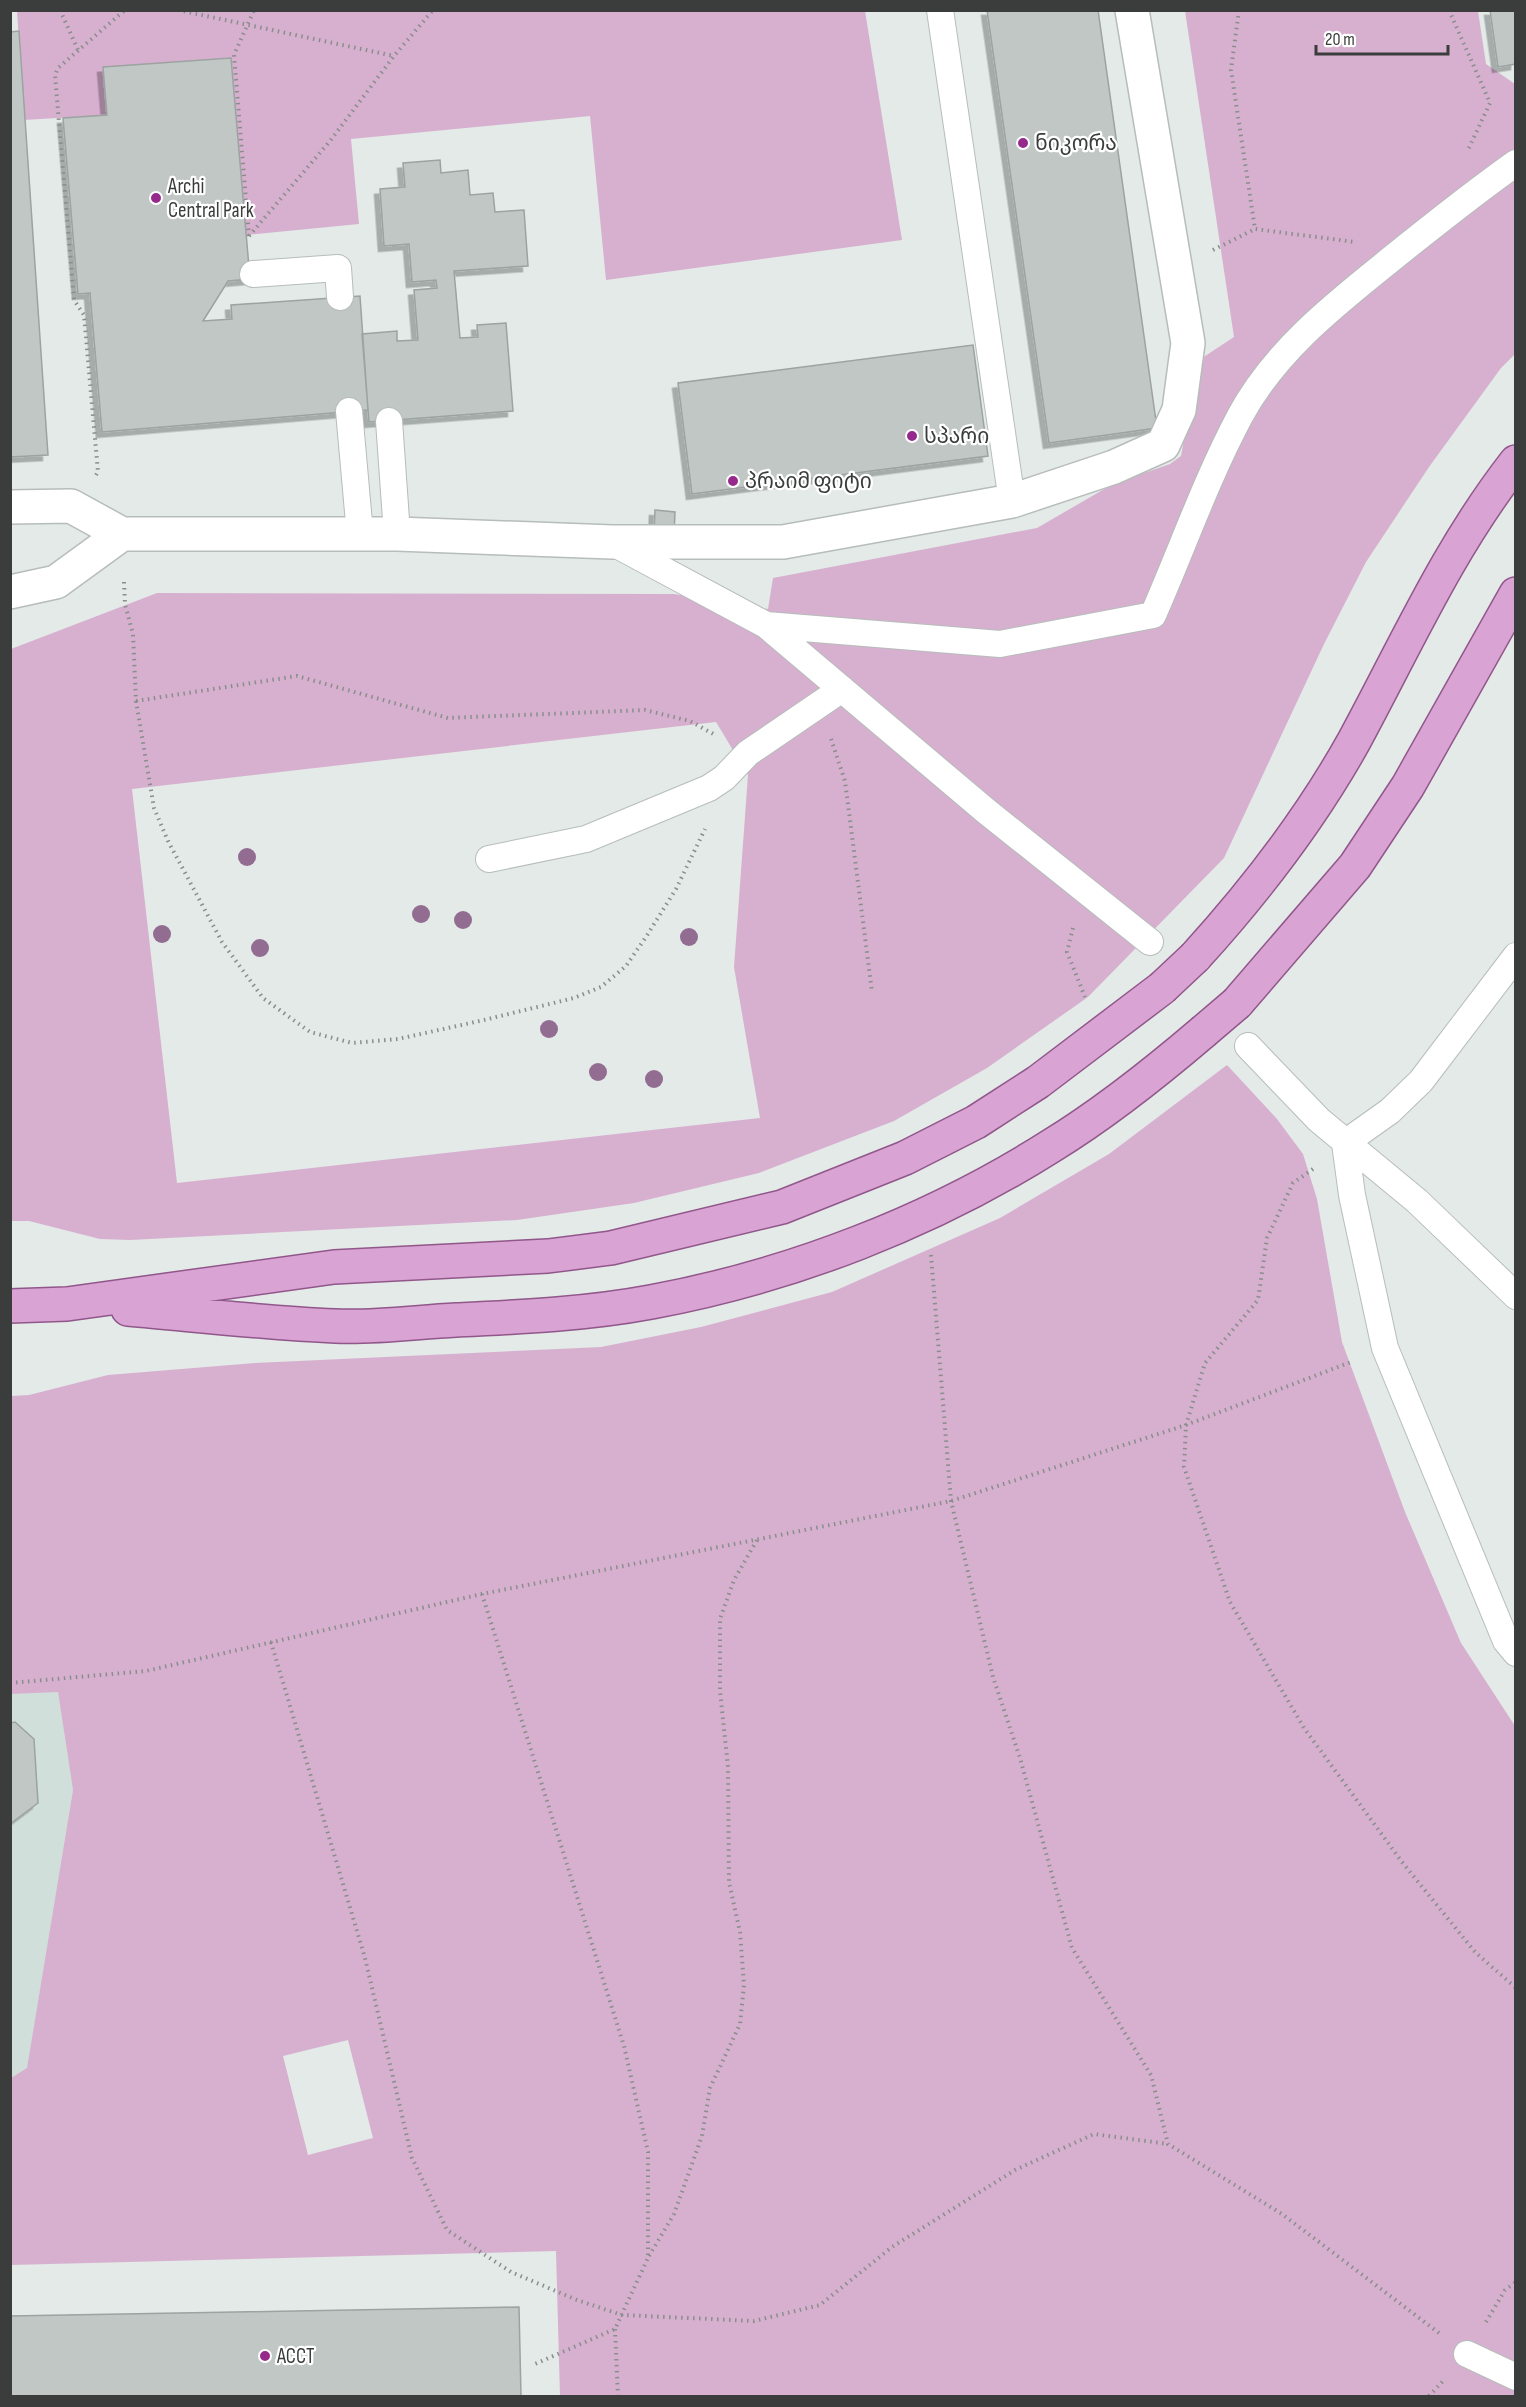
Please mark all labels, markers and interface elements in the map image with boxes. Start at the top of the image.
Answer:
scale bar [1316,18,1448,56]
text: 20 m [1325,29,1355,50]
place label: ნიკორა [1035,131,1117,156]
marker: ნიკორა [1016,136,1030,150]
place label: Archi Central Park [167,174,254,223]
marker: Archi Central Park [149,191,163,205]
place label: სპარი [924,424,989,449]
marker: სპარი [905,429,919,443]
place label: პრაიმ ფიტი [745,469,872,494]
marker: პრაიმ ფიტი [726,474,740,488]
place label: ACCT [276,2344,315,2369]
marker: ACCT [258,2349,272,2363]

